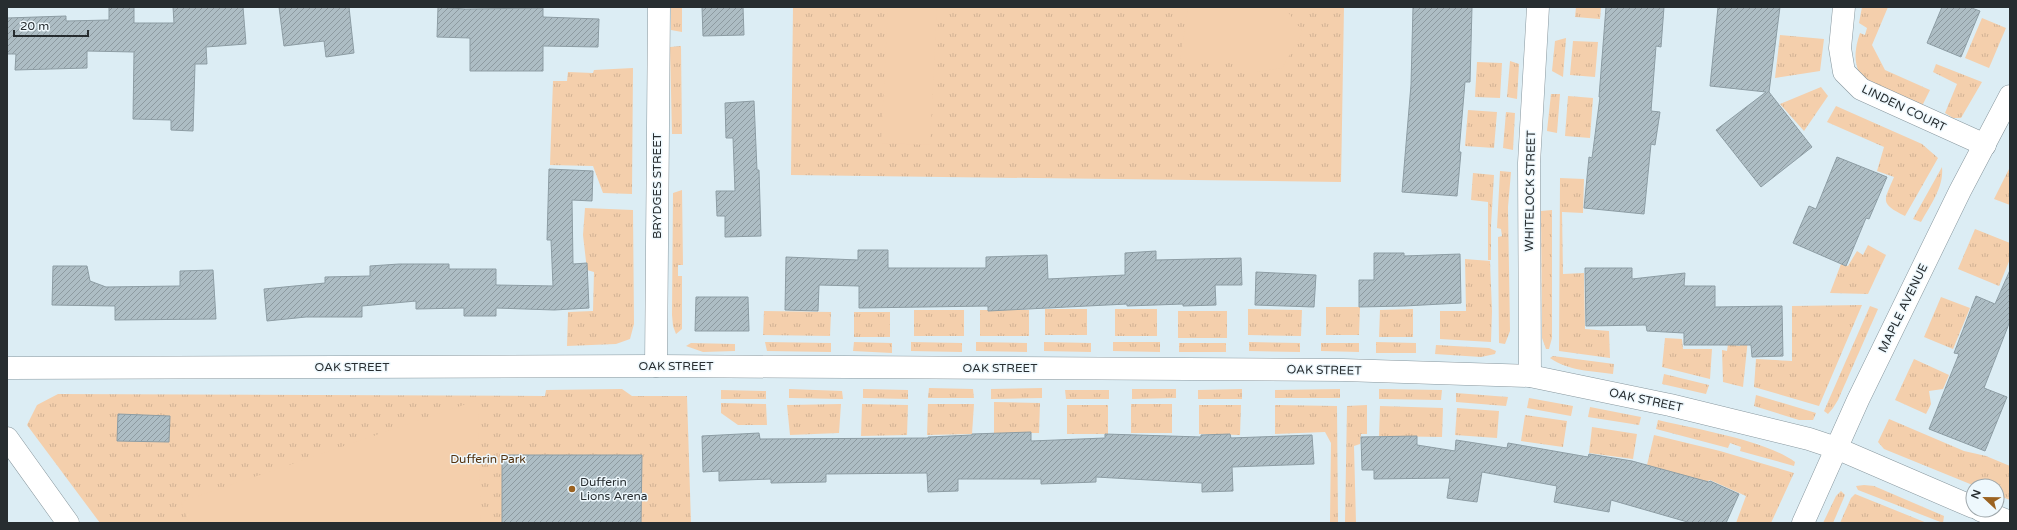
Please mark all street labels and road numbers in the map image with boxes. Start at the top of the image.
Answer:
street label: LINDEN COURT [1860,82,1949,135]
street label: WHITELOCK STREET [1522,130,1538,252]
street label: BRYDGES STREET [650,132,664,239]
street label: MAPLE AVENUE [1875,261,1931,355]
street label: OAK STREET [638,359,714,373]
street label: OAK STREET [314,360,390,374]
street label: OAK STREET [962,361,1038,375]
street label: OAK STREET [1286,362,1362,378]
street label: OAK STREET [1608,385,1685,415]

